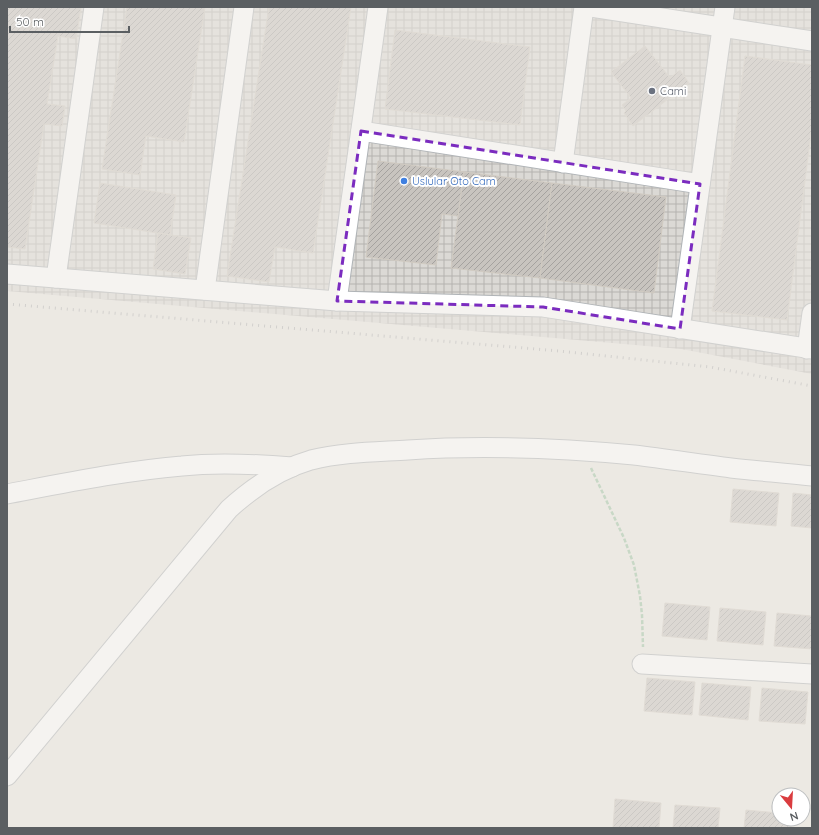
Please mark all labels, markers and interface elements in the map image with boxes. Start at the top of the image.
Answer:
scale bar [10,8,129,34]
text: 50 m [16,14,44,29]
place label: Cami [660,84,686,98]
marker: Cami [647,86,657,96]
place label: Uslular Oto Cam [412,174,496,188]
marker: Uslular Oto Cam [399,176,409,186]
north arrow [771,787,811,827]
text: N [788,809,800,824]

